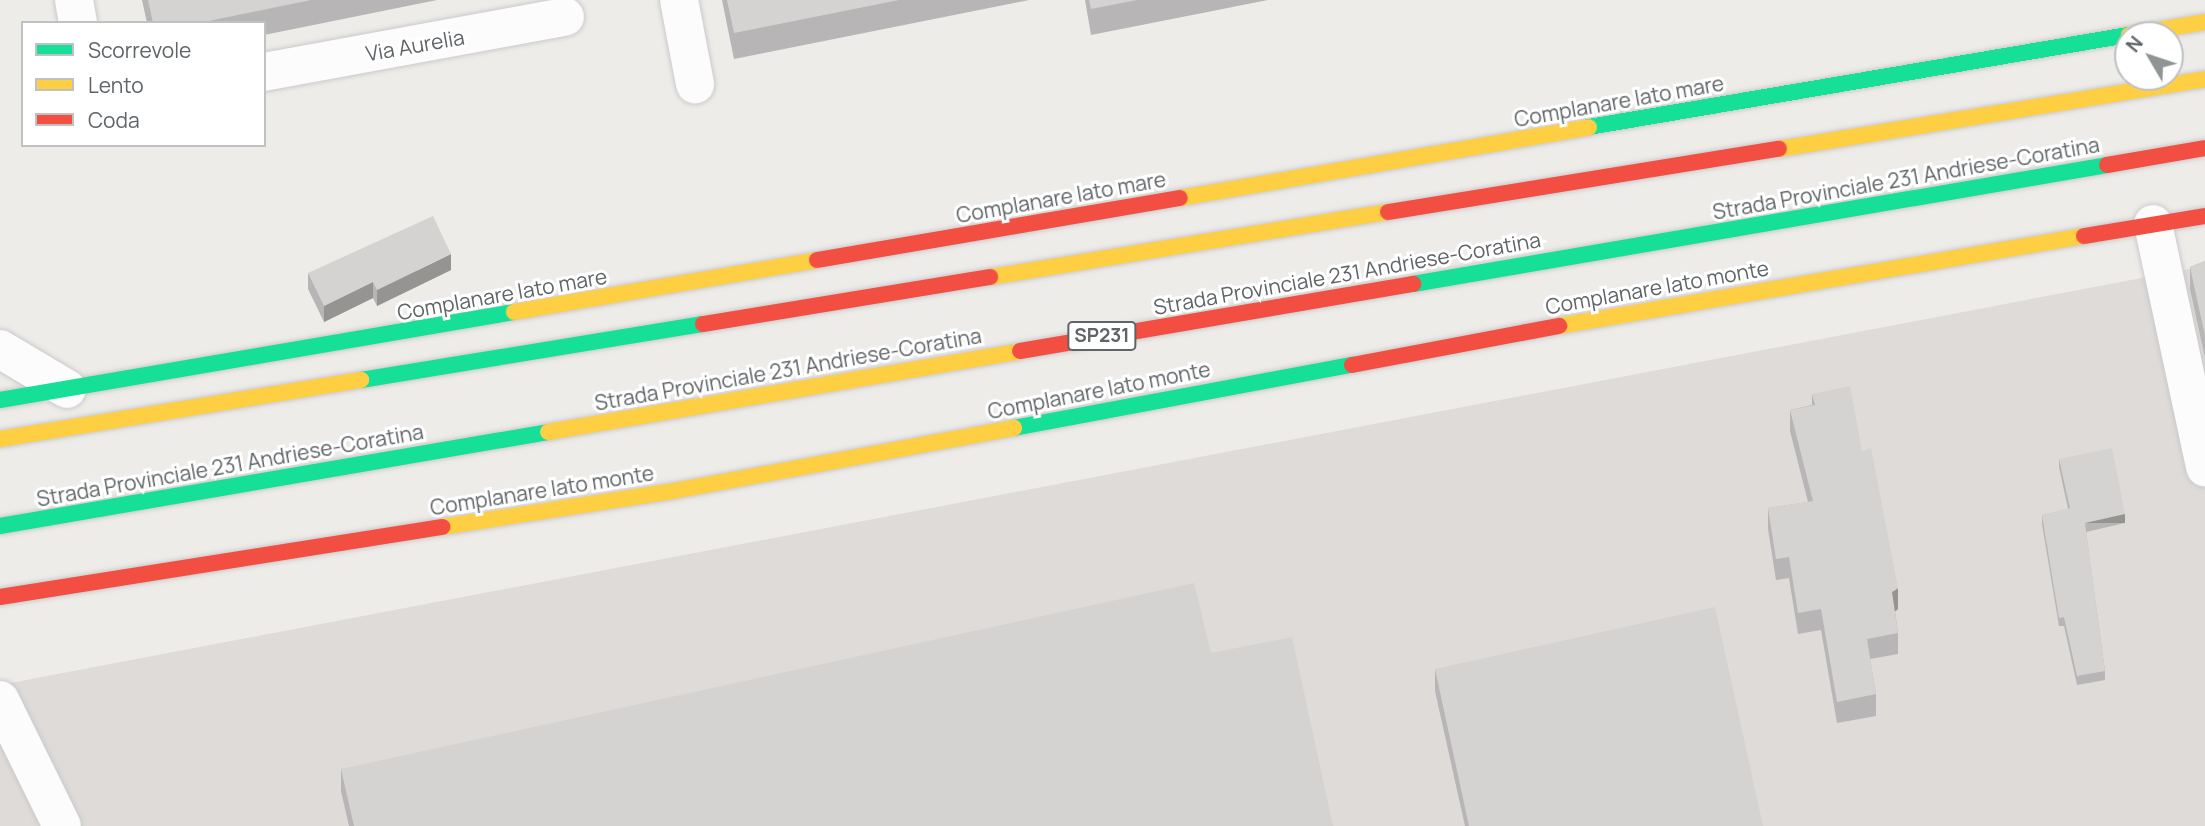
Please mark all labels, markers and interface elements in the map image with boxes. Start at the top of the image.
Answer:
legend [21,21,266,147]
north arrow [2114,21,2184,91]
street label: Via Aurelia [364,24,466,66]
text: N [2120,31,2149,58]
text: Scorrevole [88,36,191,64]
street label: Complanare lato mare [1512,70,1726,132]
text: Lento [88,71,144,99]
text: Coda [88,106,140,134]
street label: Strada Provinciale 231 Andriese-Coratina [1711,132,2101,224]
street label: Complanare lato mare [954,166,1168,228]
street label: Strada Provinciale 231 Andriese-Coratina [1152,227,1542,319]
street label: Complanare lato monte [1543,255,1771,319]
street label: Complanare lato mare [395,263,609,325]
road number: SP231 [1067,320,1137,352]
street label: Strada Provinciale 231 Andriese-Coratina [593,323,983,415]
street label: Complanare lato monte [986,356,1212,424]
street label: Strada Provinciale 231 Andriese-Coratina [35,419,425,511]
street label: Complanare lato monte [428,460,656,520]

